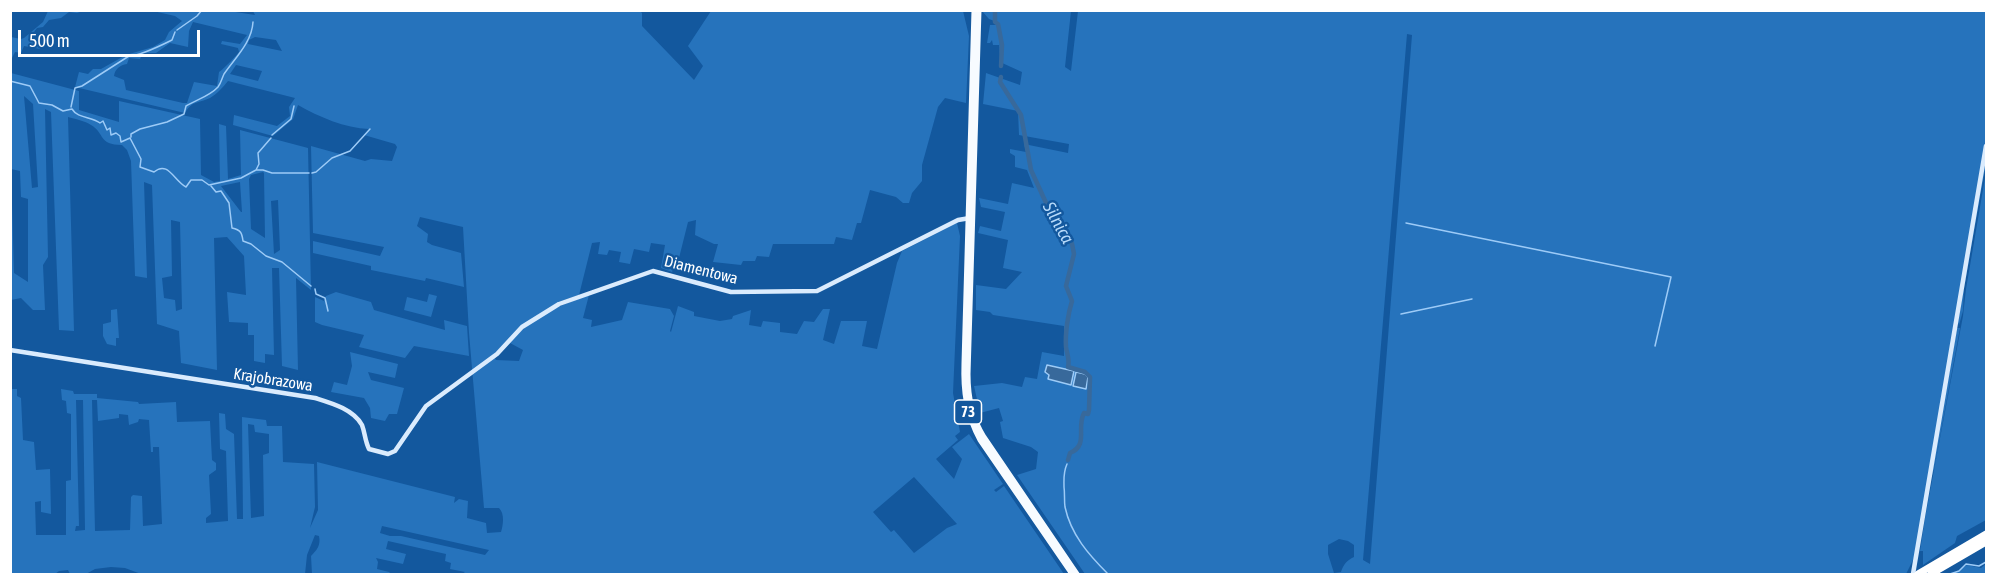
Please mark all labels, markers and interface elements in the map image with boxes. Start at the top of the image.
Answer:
scale bar [21,18,202,56]
text: 500 m [29,30,70,51]
water label: Silnica [1038,198,1078,248]
street label: Diamentowa [662,252,740,288]
street label: Krajobrazowa [232,364,314,396]
road number: 73 [954,400,982,424]

